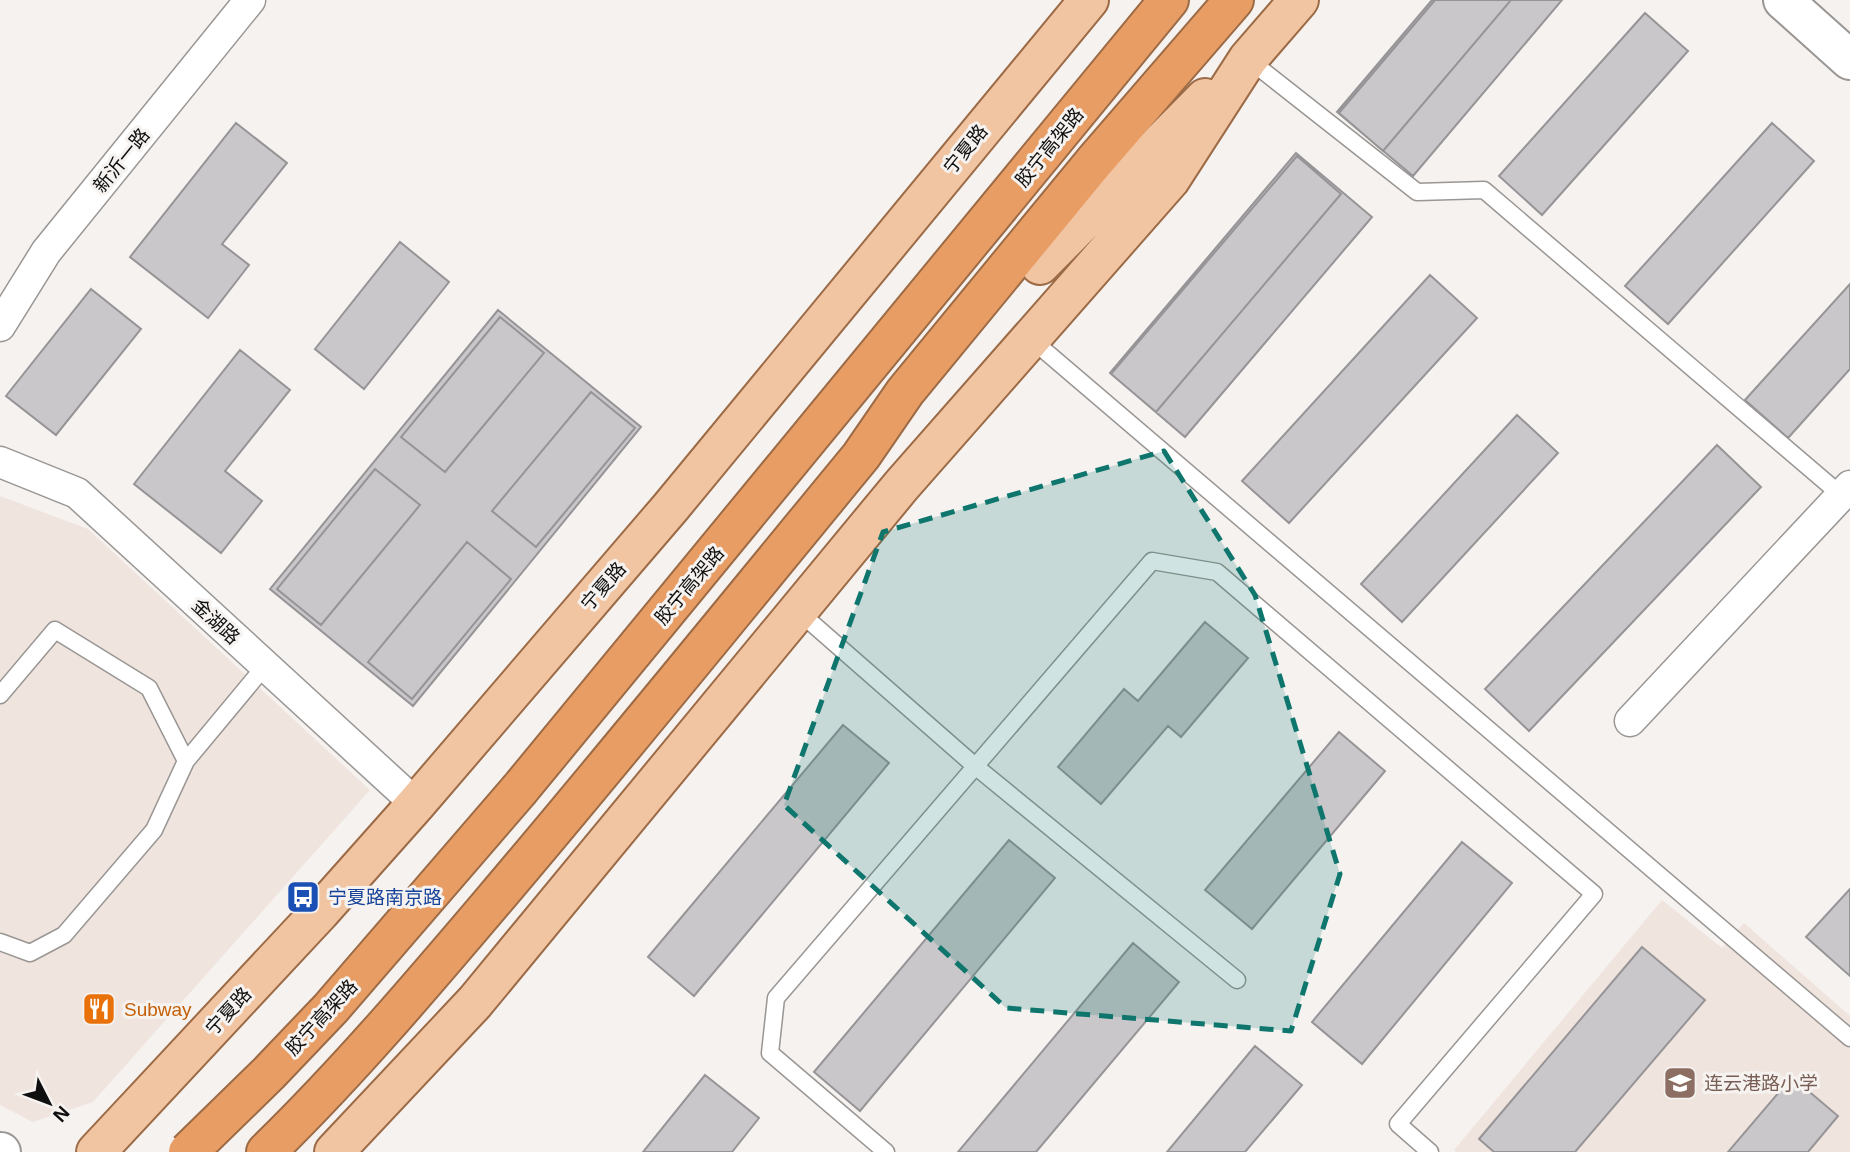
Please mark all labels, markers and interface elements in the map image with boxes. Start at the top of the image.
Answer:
street label: 胶宁高架路 [1011,104,1087,191]
street label: 宁夏路 [939,121,991,178]
street label: 新沂一路 [89,124,153,196]
street label: 胶宁高架路 [651,542,728,628]
street label: 宁夏路 [577,558,630,615]
street label: 金湖路 [188,594,244,648]
bus stop icon: 宁夏路南京路 [284,878,322,916]
place label: 宁夏路南京路 [328,887,442,908]
street label: 胶宁高架路 [281,975,361,1059]
street label: 宁夏路 [201,983,255,1039]
restaurant icon: Subway [80,990,118,1028]
place label: Subway [124,999,192,1020]
school or university icon: 连云港路小学 [1661,1064,1699,1102]
north arrow [14,1068,84,1138]
place label: 连云港路小学 [1704,1073,1818,1094]
text: N [49,1102,74,1126]

